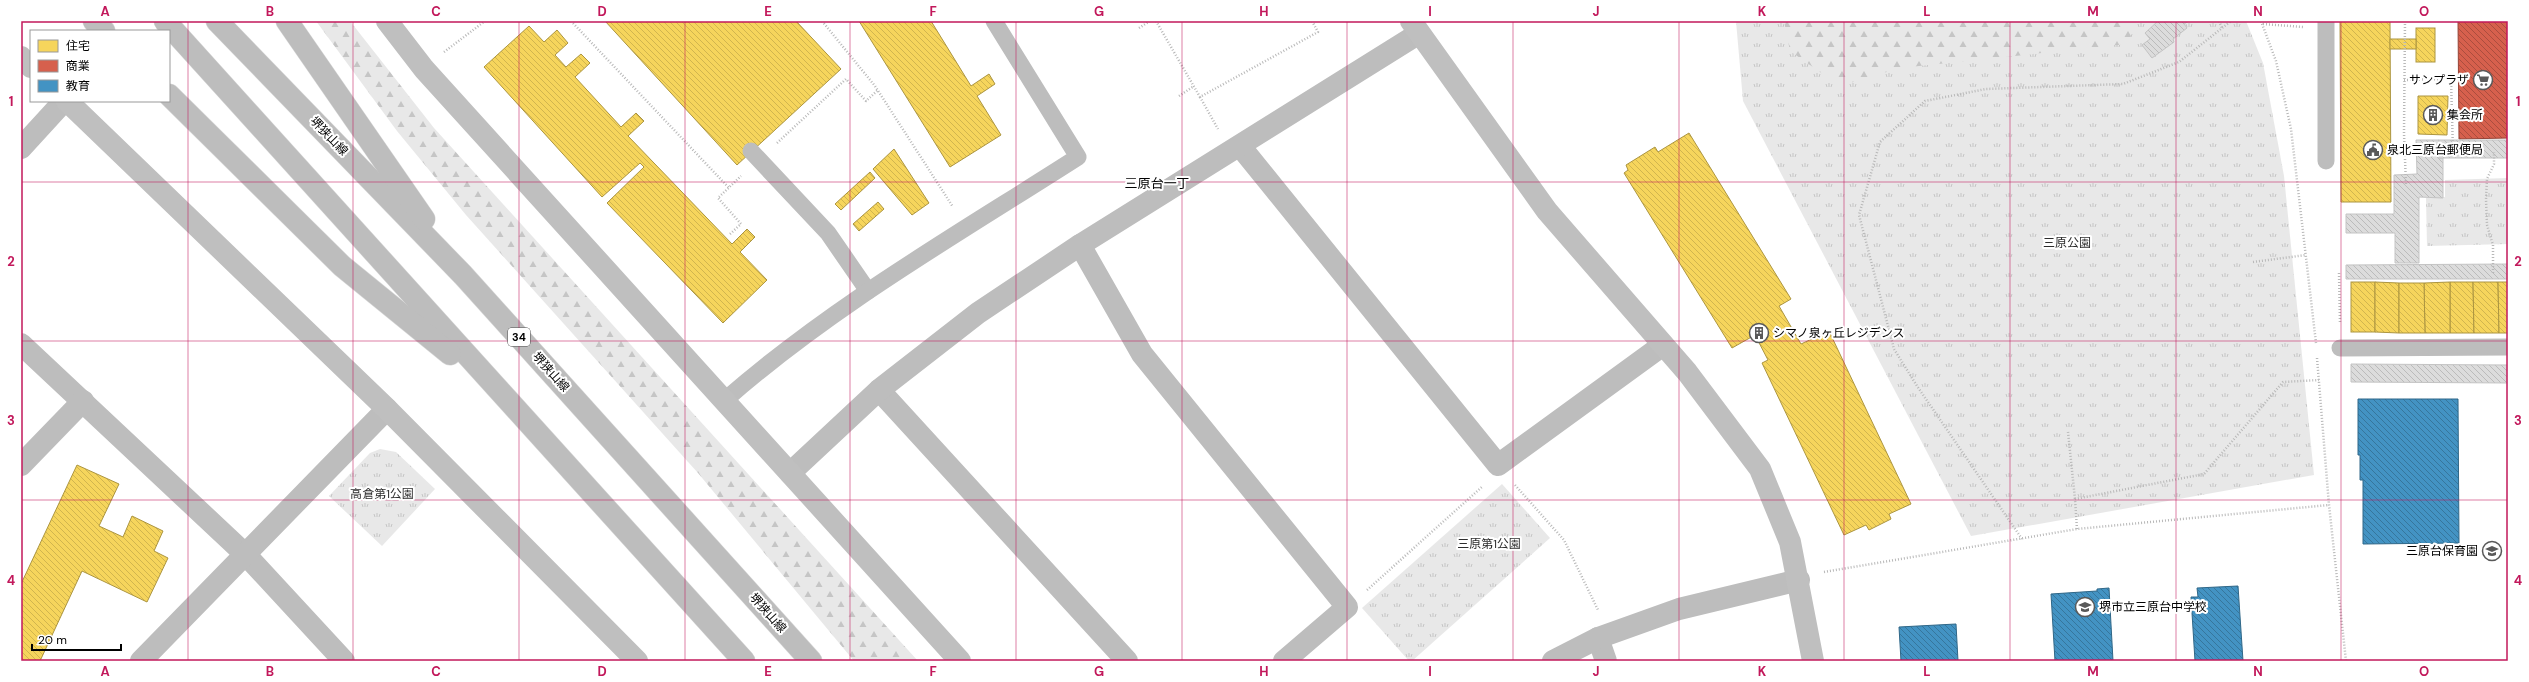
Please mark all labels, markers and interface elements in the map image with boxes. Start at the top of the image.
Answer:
text: A [100,3,110,20]
text: B [266,3,274,20]
text: C [431,3,441,20]
text: D [597,3,607,20]
text: E [764,3,772,20]
text: F [929,3,937,20]
text: G [1094,3,1104,20]
text: H [1259,3,1269,20]
text: I [1428,3,1432,20]
text: J [1592,3,1600,20]
text: K [1758,3,1767,20]
text: L [1923,3,1931,20]
text: M [2087,3,2099,20]
text: N [2253,3,2263,20]
text: O [2419,3,2429,20]
legend [30,30,170,102]
text: 住宅 [66,38,90,54]
text: 商業 [66,58,90,74]
supermarket icon: サンプラザ [2472,69,2494,91]
place label: サンプラザ [2409,72,2469,88]
text: 教育 [66,78,90,94]
text: 1 [9,93,13,110]
text: 1 [2516,93,2520,110]
building icon: 集会所 [2422,104,2444,126]
place label: 集会所 [2447,107,2483,123]
street label: 堺狭山線 [307,113,351,159]
public building icon: 泉北三原台郵便局 [2362,139,2384,161]
place label: 泉北三原台郵便局 [2387,142,2483,158]
district label: 三原台一丁 [1124,175,1190,192]
park label: 三原公園 [2043,235,2091,251]
text: 2 [7,253,15,270]
text: 2 [2514,253,2522,270]
building icon: シマノ泉ヶ丘レジデンス [1748,322,1770,344]
place label: シマノ泉ヶ丘レジデンス [1773,325,1904,341]
road number: 34 [508,328,530,346]
street label: 堺狭山線 [529,349,573,395]
text: 3 [7,412,15,429]
text: 3 [2514,412,2522,429]
park label: 高倉第1公園 [350,486,414,502]
park label: 三原第1公園 [1457,536,1521,552]
school or university icon: 三原台保育園 [2481,540,2503,562]
place label: 三原台保育園 [2406,543,2478,559]
text: 4 [7,572,15,589]
text: 4 [2514,572,2522,589]
street label: 堺狭山線 [746,590,790,636]
school or university icon: 堺市立三原台中学校 [2074,596,2096,618]
place label: 堺市立三原台中学校 [2099,599,2207,615]
scale bar [32,626,121,652]
text: 20 m [38,632,67,648]
text: A [100,663,110,680]
text: B [266,663,274,680]
text: C [431,663,441,680]
text: D [597,663,607,680]
text: E [764,663,772,680]
text: F [929,663,937,680]
text: G [1094,663,1104,680]
text: H [1259,663,1269,680]
text: I [1428,663,1432,680]
text: J [1592,663,1600,680]
text: K [1758,663,1767,680]
text: L [1923,663,1931,680]
text: M [2087,663,2099,680]
text: N [2253,663,2263,680]
text: O [2419,663,2429,680]

